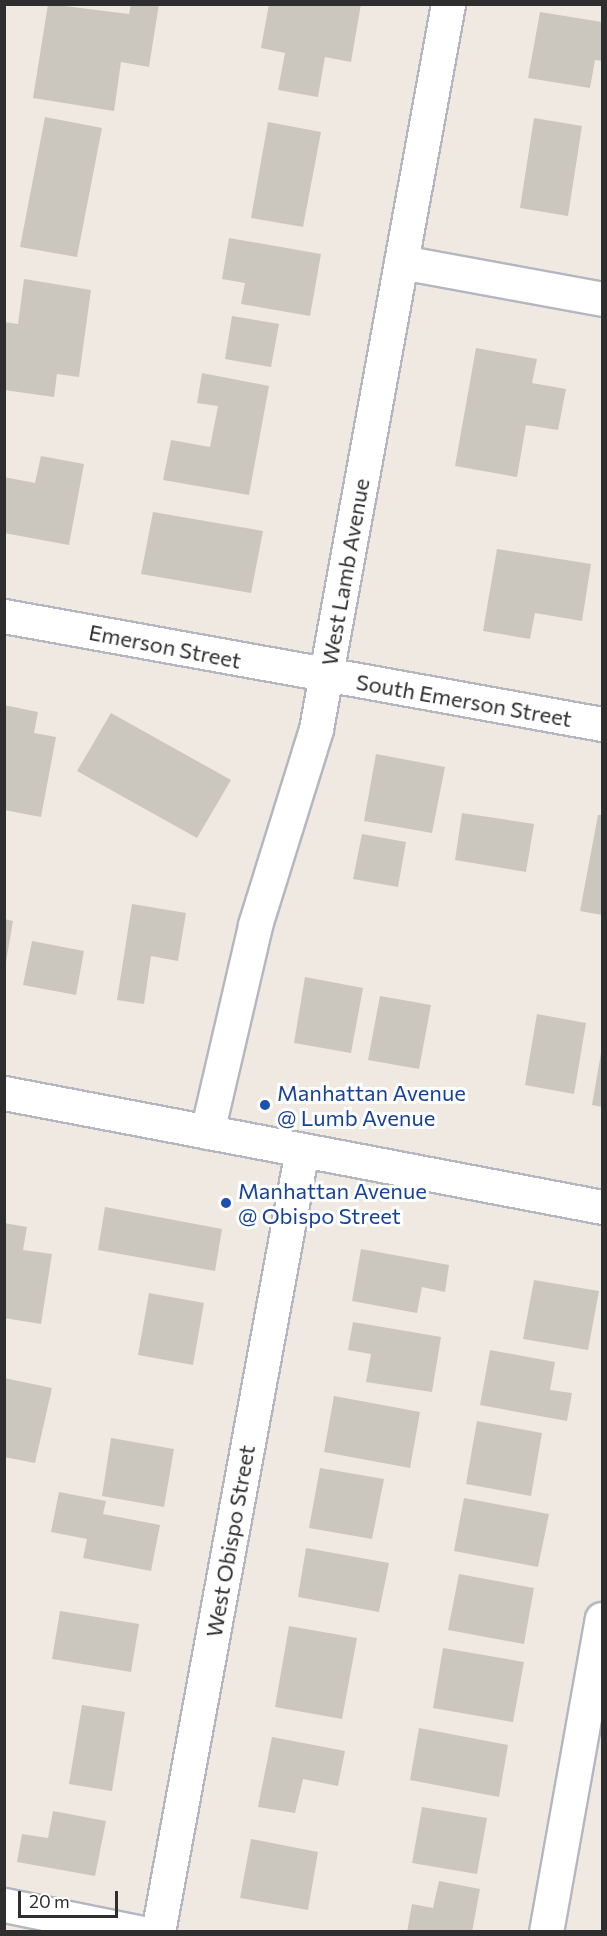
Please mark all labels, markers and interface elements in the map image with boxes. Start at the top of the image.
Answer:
street label: West Lamb Avenue [316,476,374,668]
street label: Emerson Street [87,618,243,674]
street label: South Emerson Street [354,668,574,732]
place label: Manhattan Avenue @ Lumb Avenue [277,1079,466,1130]
marker: Manhattan Avenue @ Lumb Avenue [258,1098,272,1112]
place label: Manhattan Avenue @ Obispo Street [238,1177,427,1228]
marker: Manhattan Avenue @ Obispo Street [219,1196,233,1210]
street label: West Obispo Street [200,1443,260,1639]
scale bar [21,1879,122,1917]
text: 20 m [29,1890,70,1912]

